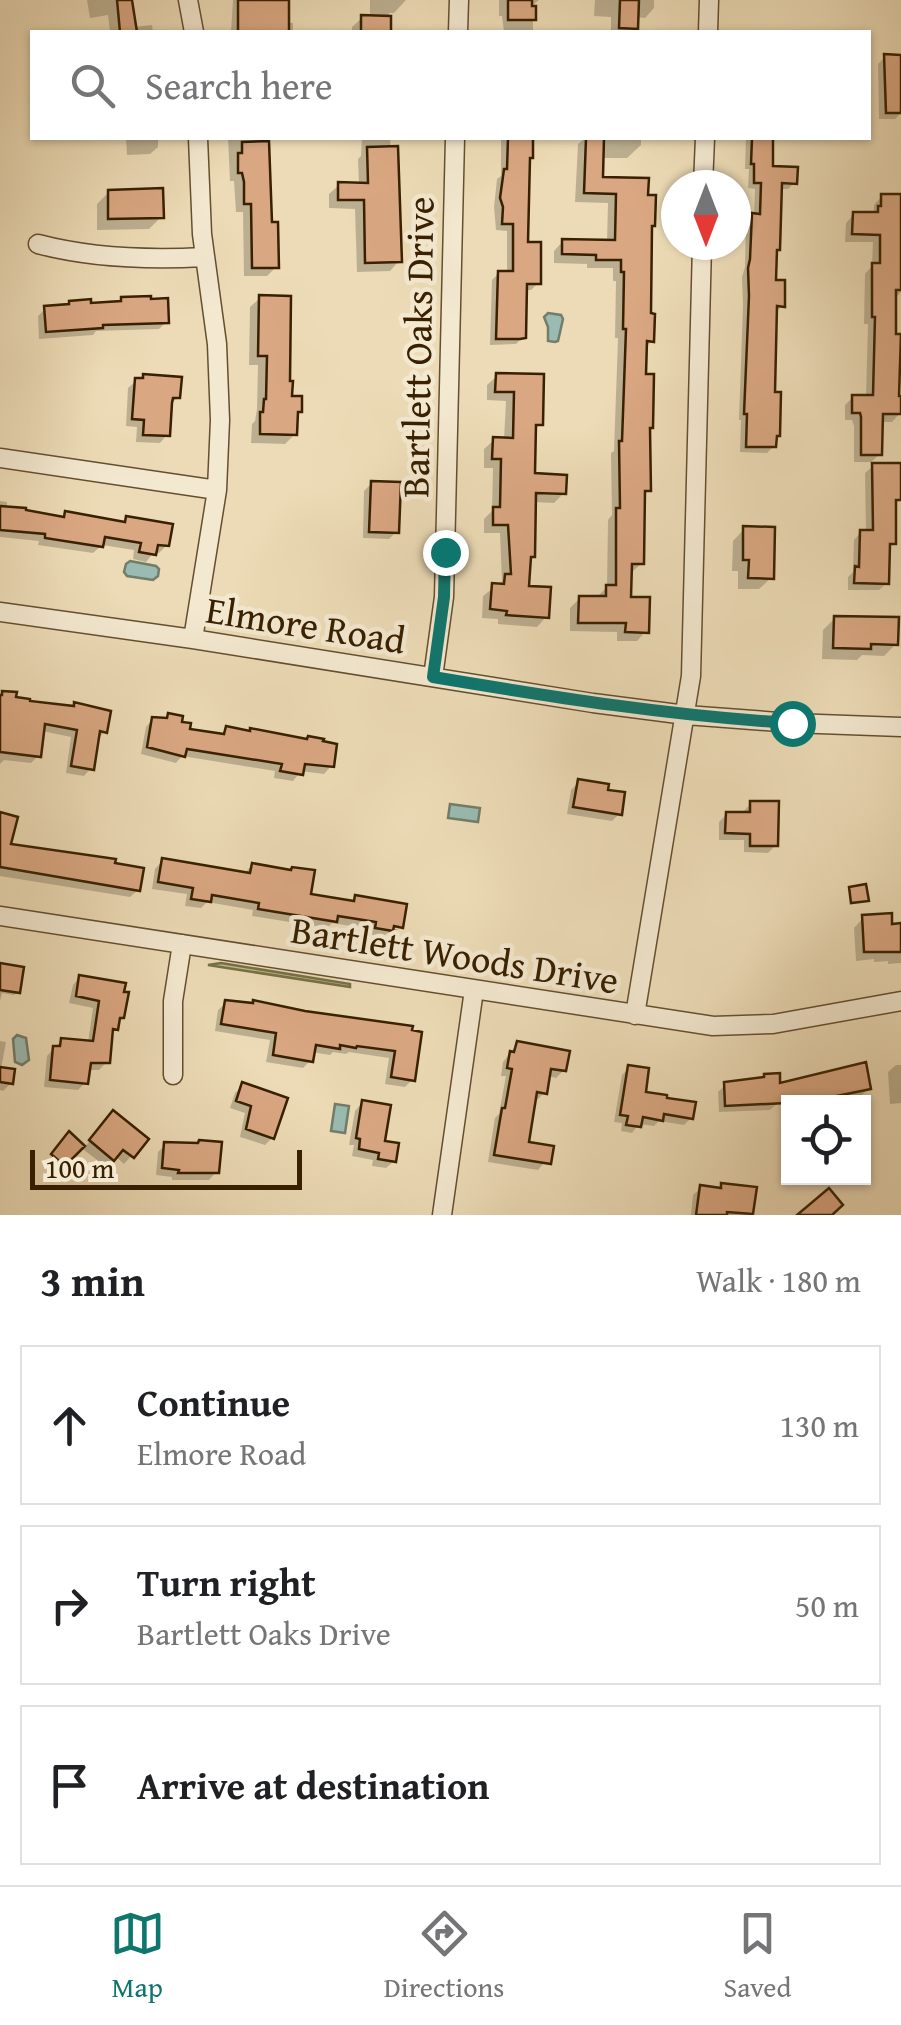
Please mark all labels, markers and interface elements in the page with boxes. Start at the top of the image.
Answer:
search box [30,30,871,140]
text: Search here [145,57,333,113]
icon: search [65,58,120,113]
north arrow [661,170,751,260]
street label: Bartlett Oaks Drive [386,196,448,498]
route end [423,530,469,576]
street label: Elmore Road [202,581,410,667]
route start [770,701,816,747]
street label: Bartlett Woods Drive [287,900,623,1008]
map controls [781,1095,871,1185]
button: locate [781,1095,871,1185]
scale bar [30,1145,302,1190]
text: 100 m [45,1147,114,1188]
text: 3 min [40,1250,145,1311]
text: Walk · 180 m [696,1257,861,1304]
text: Continue [137,1374,290,1430]
icon: ahead [42,1398,97,1453]
text: 130 m [780,1402,859,1449]
text: Elmore Road [137,1430,306,1477]
text: Turn right [137,1554,316,1610]
icon: right [42,1578,97,1633]
text: 50 m [795,1582,859,1629]
text: Bartlett Oaks Drive [137,1610,391,1657]
text: Arrive at destination [137,1757,490,1813]
icon: arrive [42,1758,97,1813]
tab: Map [110,1906,165,2007]
tab: Directions [384,1906,504,2007]
tab: Saved [724,1906,791,2007]

